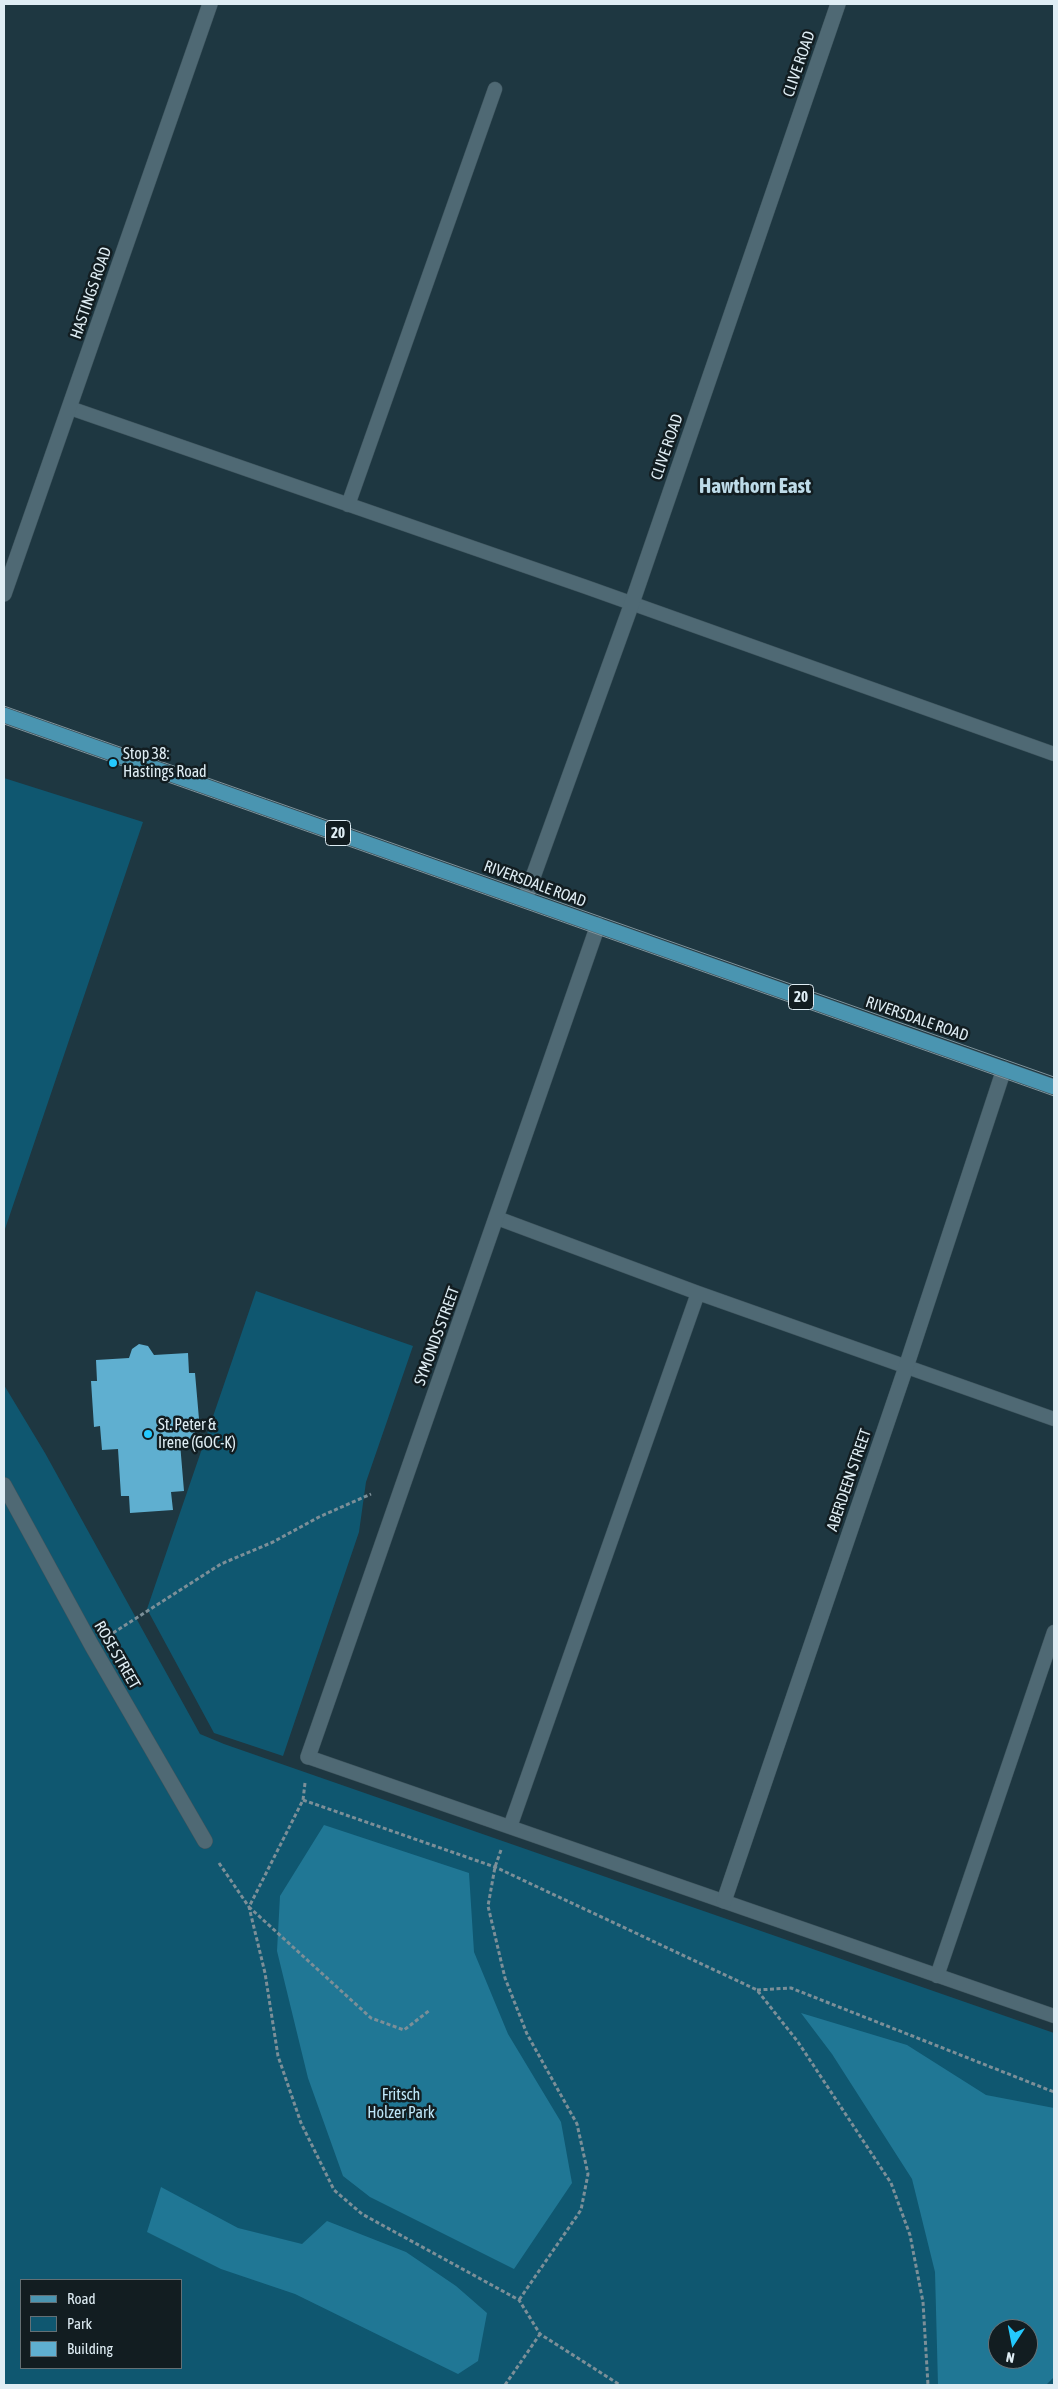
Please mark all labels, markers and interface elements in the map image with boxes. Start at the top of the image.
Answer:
street label: CLIVE ROAD [779,29,819,99]
street label: HASTINGS ROAD [66,245,116,341]
street label: CLIVE ROAD [647,412,687,482]
district label: Hawthorn East [699,473,811,499]
place label: Stop 38: Hastings Road [123,744,207,782]
marker: Stop 38: Hastings Road [107,757,119,769]
road number: 20 [326,820,350,846]
street label: RIVERSDALE ROAD [481,857,589,911]
road number: 20 [788,984,814,1010]
street label: RIVERSDALE ROAD [863,992,971,1046]
street label: SYMONDS STREET [410,1284,464,1388]
place label: St. Peter & Irene (GOC-K) [158,1415,236,1453]
street label: ABERDEEN STREET [823,1426,875,1534]
marker: St. Peter & Irene (GOC-K) [142,1428,154,1440]
street label: ROSE STREET [90,1618,144,1692]
park label: Fritsch Holzer Park [367,2085,435,2123]
legend [20,2279,182,2369]
text: Road [67,2290,96,2307]
text: Park [67,2315,92,2332]
north arrow [988,2319,1038,2369]
text: Building [67,2340,113,2357]
text: N [1005,2349,1016,2366]

